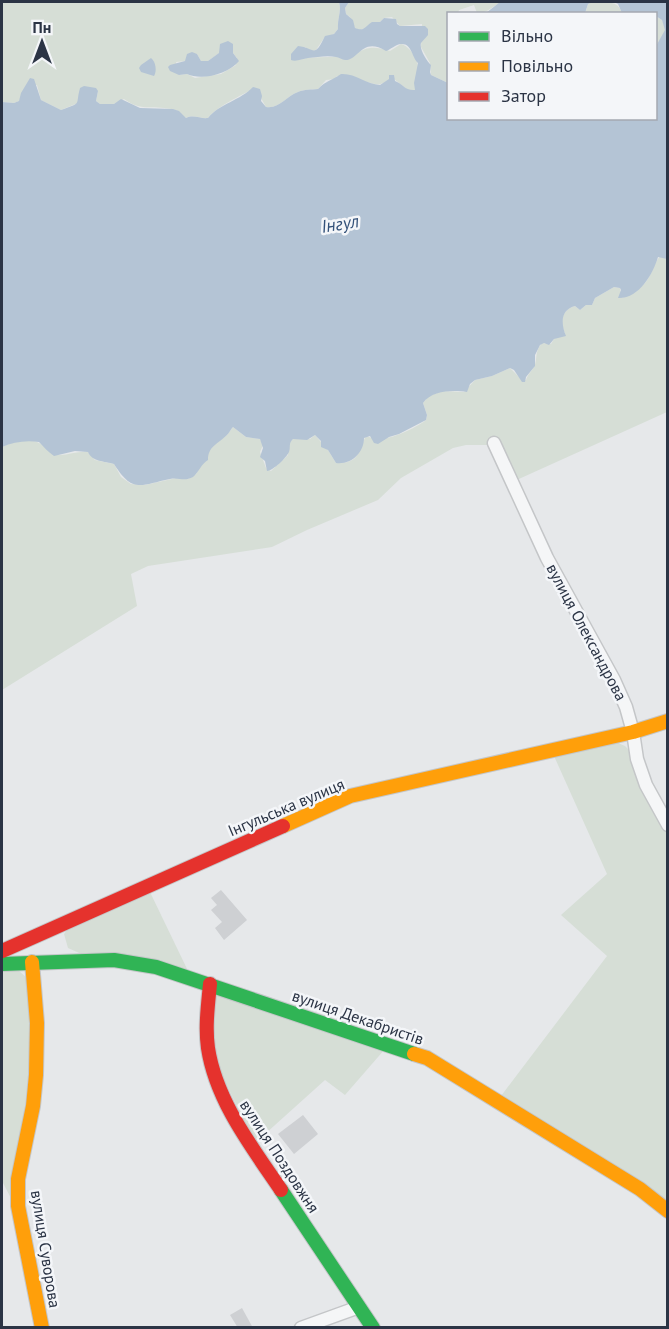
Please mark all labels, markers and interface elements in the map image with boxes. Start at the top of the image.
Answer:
north arrow [12,12,72,72]
legend [447,12,657,120]
text: Пн [33,17,51,37]
text: Вільно [501,24,553,47]
text: Повільно [501,54,573,77]
text: Затор [501,84,546,107]
water label: Інгул [319,209,361,238]
street label: вулиця Олександрова [542,560,632,704]
street label: Інгульська вулиця [225,773,347,841]
street label: вулиця Декабристів [290,985,426,1049]
street label: вулиця Поздовжня [236,1096,324,1216]
street label: вулиця Суворова [27,1189,65,1309]

